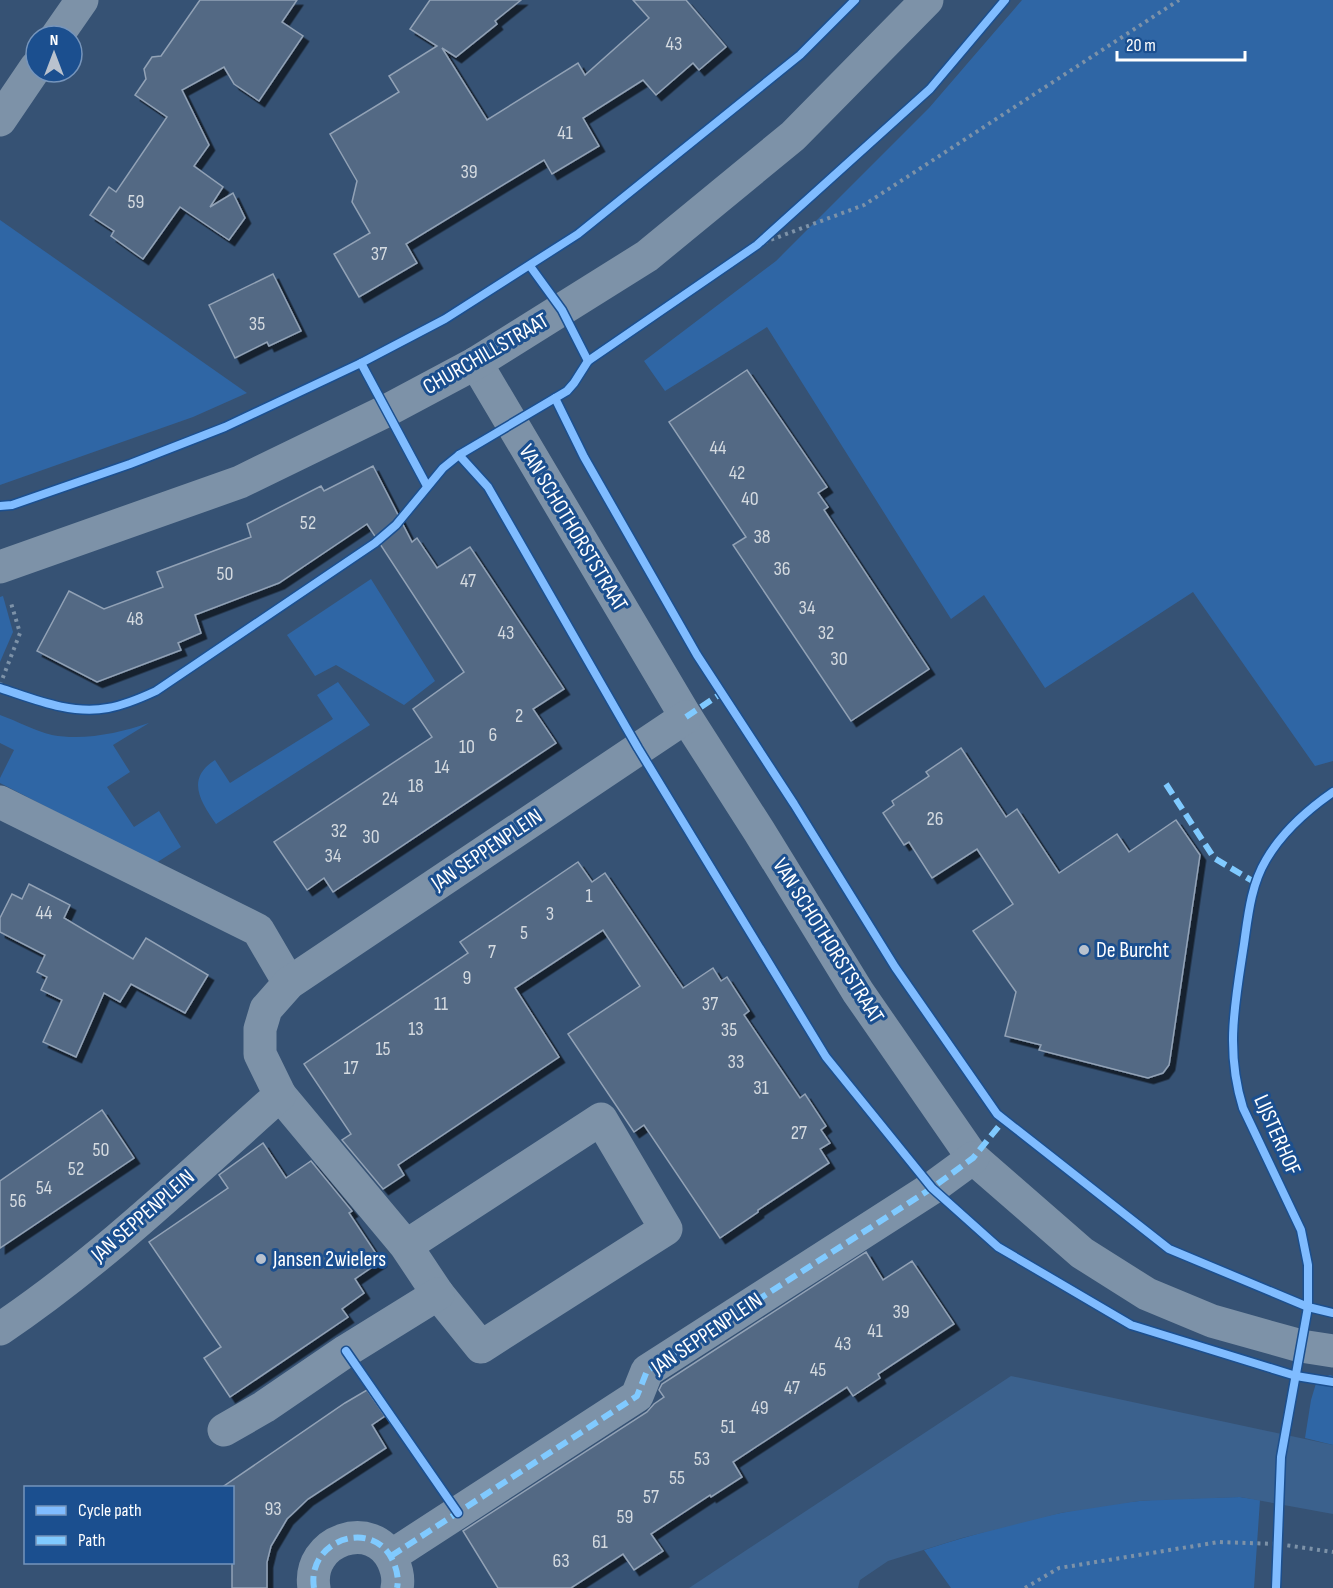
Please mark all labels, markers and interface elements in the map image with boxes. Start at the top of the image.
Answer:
north arrow [24,24,84,84]
scale bar [1117,24,1244,62]
text: N [50,31,58,50]
house number: 43 [666,32,682,56]
text: 20 m [1126,35,1156,56]
house number: 41 [557,121,573,145]
house number: 39 [460,160,478,184]
house number: 59 [128,190,144,214]
house number: 37 [371,242,387,266]
street label: CHURCHILLSTRAAT [418,307,554,401]
house number: 35 [249,312,265,336]
house number: 44 [710,436,726,460]
street label: VAN SCHOTHORSTSTRAAT [513,440,633,616]
house number: 42 [729,461,745,485]
house number: 40 [741,487,759,511]
house number: 52 [300,511,316,535]
house number: 38 [753,525,771,549]
house number: 36 [773,557,791,581]
house number: 50 [217,562,233,586]
house number: 47 [460,569,476,593]
house number: 34 [799,596,815,620]
house number: 48 [126,607,144,631]
house number: 43 [498,621,514,645]
house number: 32 [818,621,834,645]
house number: 30 [830,647,848,671]
house number: 2 [515,704,523,728]
house number: 6 [489,723,497,747]
house number: 10 [459,735,475,759]
house number: 14 [434,755,450,779]
house number: 18 [408,774,424,798]
house number: 24 [382,787,398,811]
street label: JAN SEPPENPLEIN [426,803,548,898]
house number: 26 [927,807,944,831]
house number: 32 [331,819,347,843]
house number: 30 [362,825,380,849]
house number: 34 [325,844,341,868]
street label: VAN SCHOTHORSTSTRAAT [766,853,890,1029]
house number: 1 [586,884,593,908]
house number: 44 [36,901,52,925]
house number: 3 [546,902,554,926]
house number: 5 [520,921,528,945]
place label: De Burcht [1096,937,1169,964]
house number: 7 [488,940,496,964]
marker: De Burcht [1077,943,1091,957]
house number: 9 [463,966,471,990]
house number: 11 [434,992,448,1016]
house number: 37 [702,992,718,1016]
house number: 13 [408,1017,424,1041]
house number: 35 [721,1018,737,1042]
house number: 15 [375,1037,391,1061]
house number: 33 [728,1050,744,1074]
house number: 17 [344,1056,358,1080]
house number: 31 [753,1076,769,1100]
street label: LIJSTERHOF [1247,1091,1307,1179]
house number: 27 [791,1121,807,1145]
house number: 50 [93,1138,109,1162]
house number: 52 [68,1157,84,1181]
street label: JAN SEPPENPLEIN [85,1164,200,1269]
house number: 54 [36,1176,52,1200]
house number: 56 [10,1189,26,1213]
place label: Jansen 2wielers [272,1246,386,1273]
marker: Jansen 2wielers [254,1252,268,1266]
street label: JAN SEPPENPLEIN [646,1287,768,1382]
house number: 39 [892,1300,910,1324]
house number: 41 [867,1319,883,1343]
house number: 43 [835,1332,851,1356]
house number: 45 [810,1358,826,1382]
house number: 47 [784,1376,800,1400]
house number: 49 [751,1396,769,1420]
house number: 51 [720,1415,736,1439]
house number: 53 [694,1447,710,1471]
house number: 55 [669,1466,685,1490]
house number: 57 [643,1485,659,1509]
legend [24,1486,234,1564]
house number: 93 [264,1497,282,1521]
text: Cycle path [78,1500,142,1521]
house number: 59 [617,1505,633,1529]
text: Path [78,1530,106,1551]
house number: 61 [592,1530,608,1554]
house number: 63 [552,1549,570,1573]

